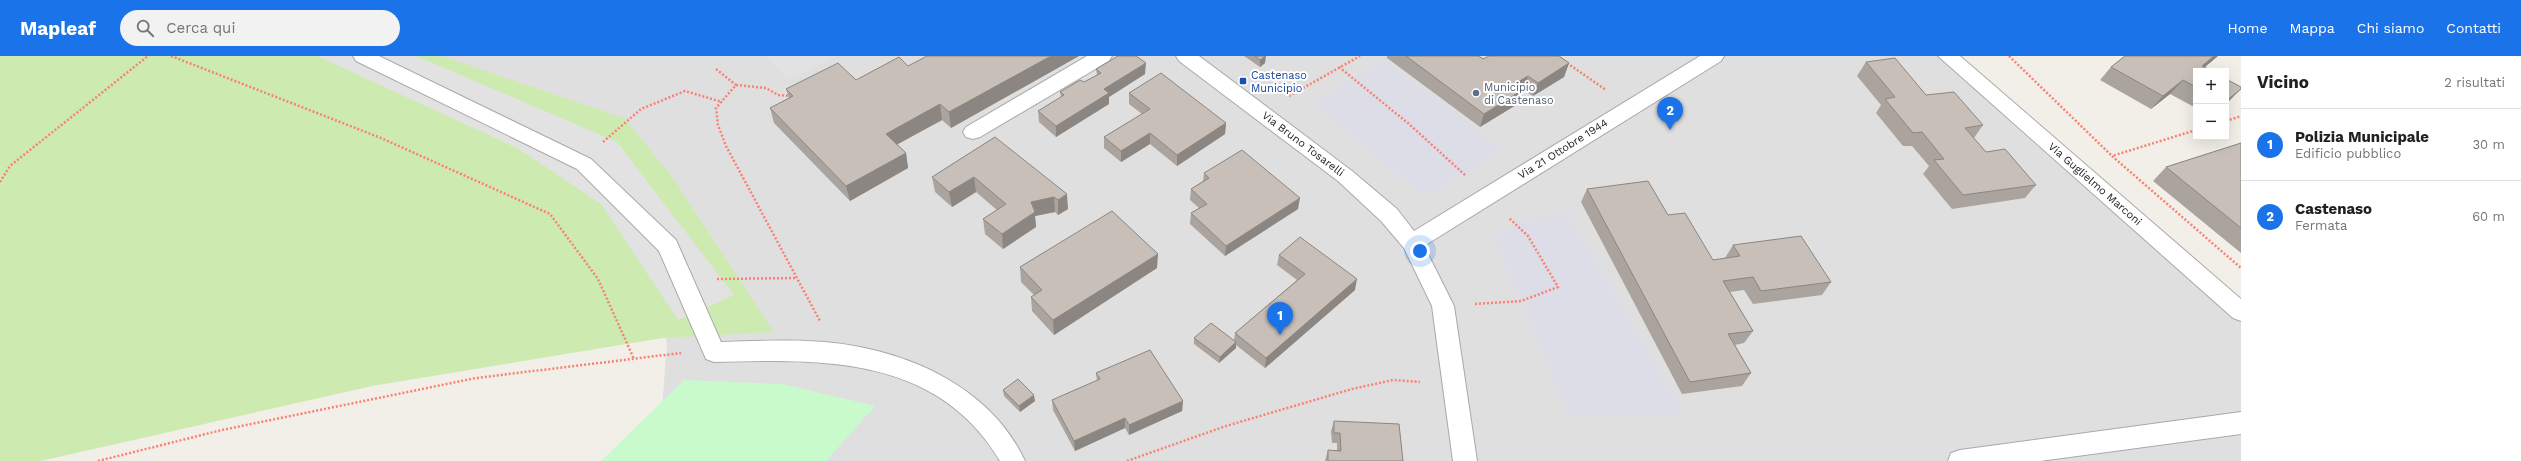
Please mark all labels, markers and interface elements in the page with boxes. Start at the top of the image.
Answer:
search box [120,10,400,46]
text: Mapleaf [20,17,96,40]
icon: search [134,17,156,39]
text: Cerca qui [166,19,235,37]
text: Home [2228,20,2268,36]
text: Mappa [2290,20,2335,36]
text: Chi siamo [2357,20,2424,36]
text: Contatti [2446,20,2501,36]
map controls [2193,68,2229,140]
button: + [2193,68,2229,104]
place label: Castenaso Municipio [1251,69,1307,95]
text: Vicino [2257,72,2309,92]
text: 2 risultati [2444,75,2505,90]
marker: Castenaso Municipio [1238,76,1248,86]
place label: Municipio di Castenaso [1484,81,1554,107]
marker: Municipio di Castenaso [1471,88,1481,98]
pin: 2 [1657,97,1683,130]
button: − [2193,104,2229,140]
street label: Via Bruno Tosarelli [1259,109,1347,179]
street label: Via 21 Ottobre 1944 [1516,116,1610,182]
text: Polizia Municipale [2295,128,2429,146]
text: 1 [2267,137,2273,152]
text: 30 m [2473,137,2505,152]
street label: Via Guglielmo Marconi [2046,140,2144,228]
text: Edificio pubblico [2295,146,2401,161]
text: Castenaso [2295,200,2372,218]
text: 2 [2266,209,2274,224]
text: 60 m [2472,209,2505,224]
text: Fermata [2295,218,2347,233]
your location [1410,241,1430,261]
pin: 1 [1267,302,1293,335]

